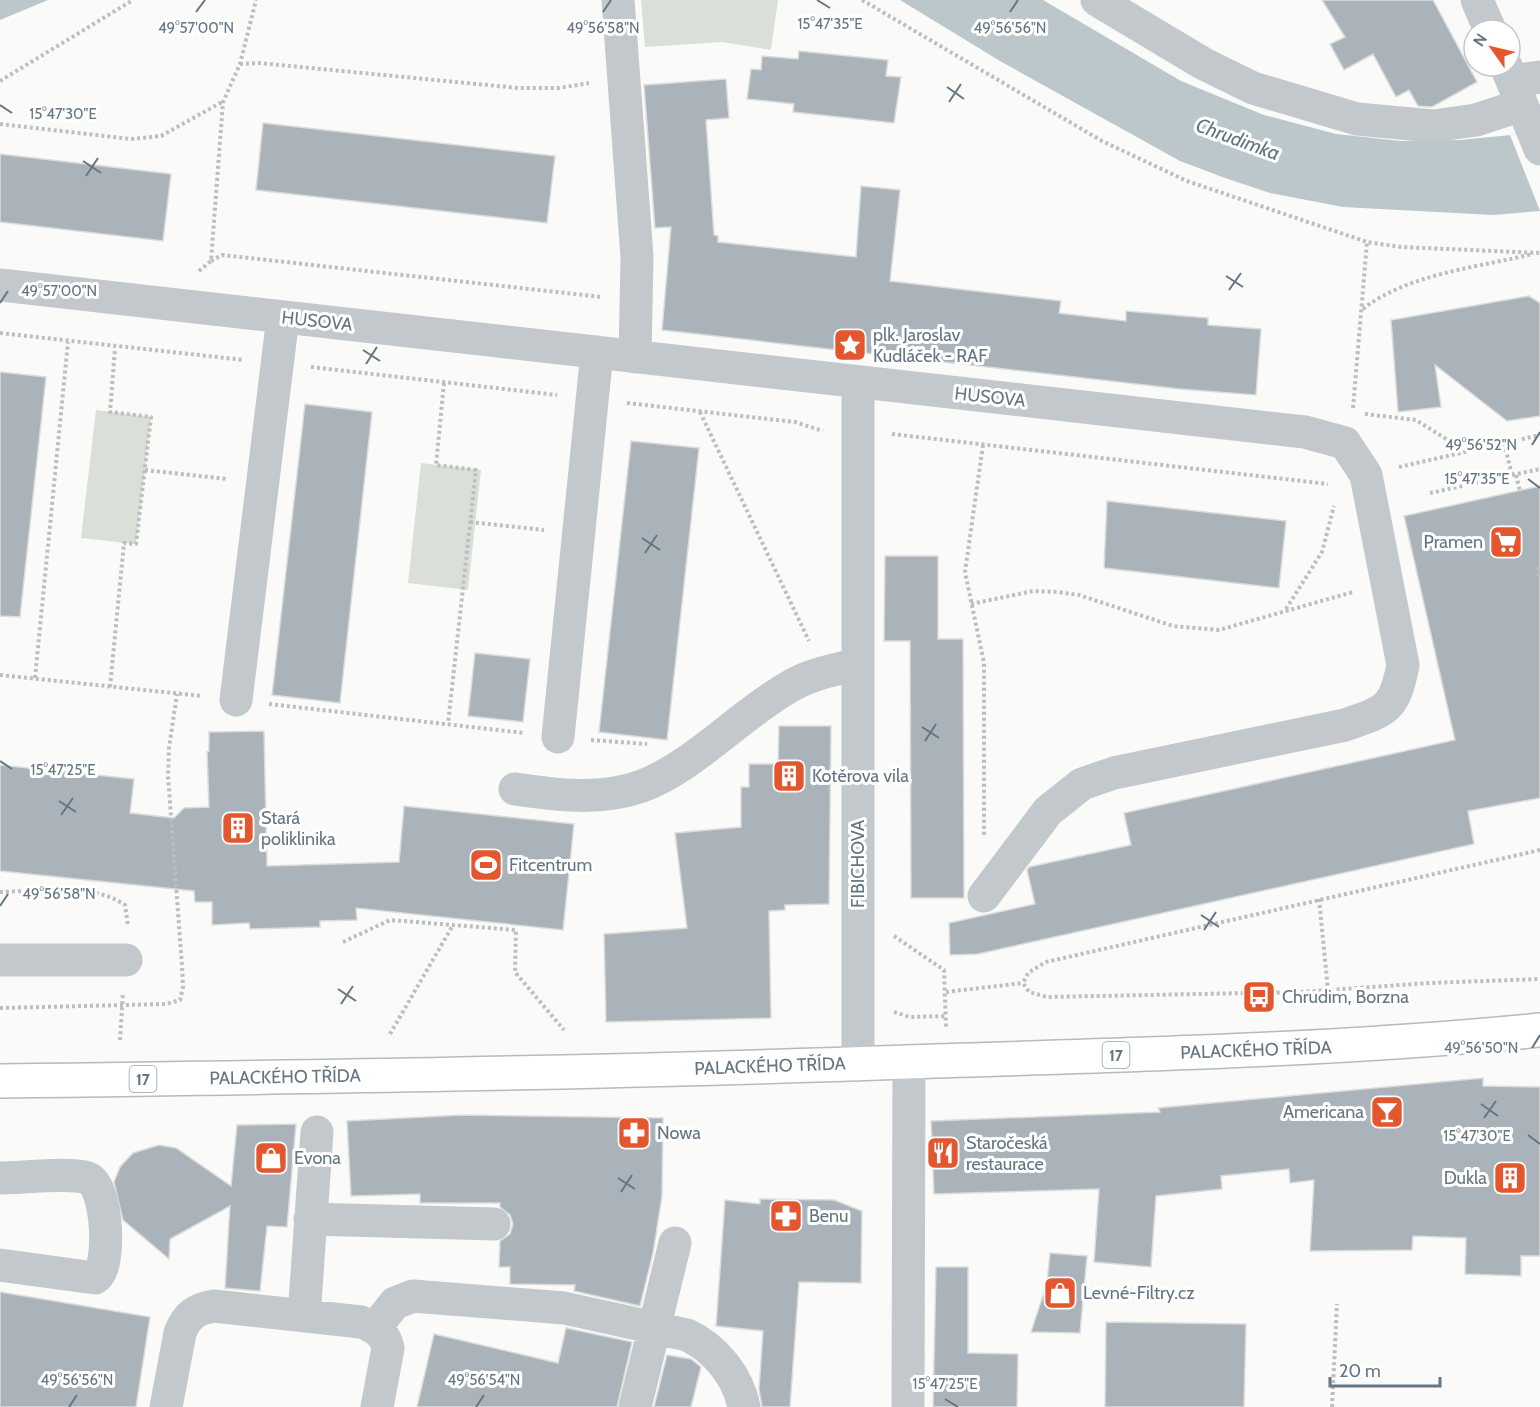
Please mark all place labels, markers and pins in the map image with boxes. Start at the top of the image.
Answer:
place label: plk. Jaroslav Kudláček - RAF [873,324,988,367]
place icon: plk. Jaroslav Kudláček - RAF [832,327,868,363]
supermarket icon: Pramen [1488,524,1524,560]
place label: Pramen [1424,531,1483,553]
building icon: Kotěrova vila [771,758,807,794]
place label: Kotěrova vila [812,765,909,787]
place label: Stará poliklinika [261,807,336,850]
building icon: Stará poliklinika [220,810,256,846]
sports icon: Fitcentrum [468,847,504,883]
place label: Fitcentrum [509,854,592,876]
bus stop icon: Chrudim, Borzna [1241,979,1277,1015]
place label: Chrudim, Borzna [1282,986,1409,1008]
bar icon: Americana [1369,1094,1405,1130]
place label: Americana [1283,1101,1364,1123]
pharmacy icon: Nowa [616,1115,652,1151]
place label: Nowa [657,1122,701,1144]
place label: Staročeská restaurace [966,1132,1048,1175]
restaurant icon: Staročeská restaurace [925,1135,961,1171]
shop icon: Evona [253,1140,289,1176]
place label: Evona [294,1147,341,1169]
building icon: Dukla [1492,1160,1528,1196]
place label: Dukla [1444,1167,1487,1189]
pharmacy icon: Benu [768,1198,804,1234]
place label: Benu [809,1205,848,1227]
shop icon: Levné-Filtry.cz [1042,1275,1078,1311]
place label: Levné-Filtry.cz [1083,1282,1195,1304]

